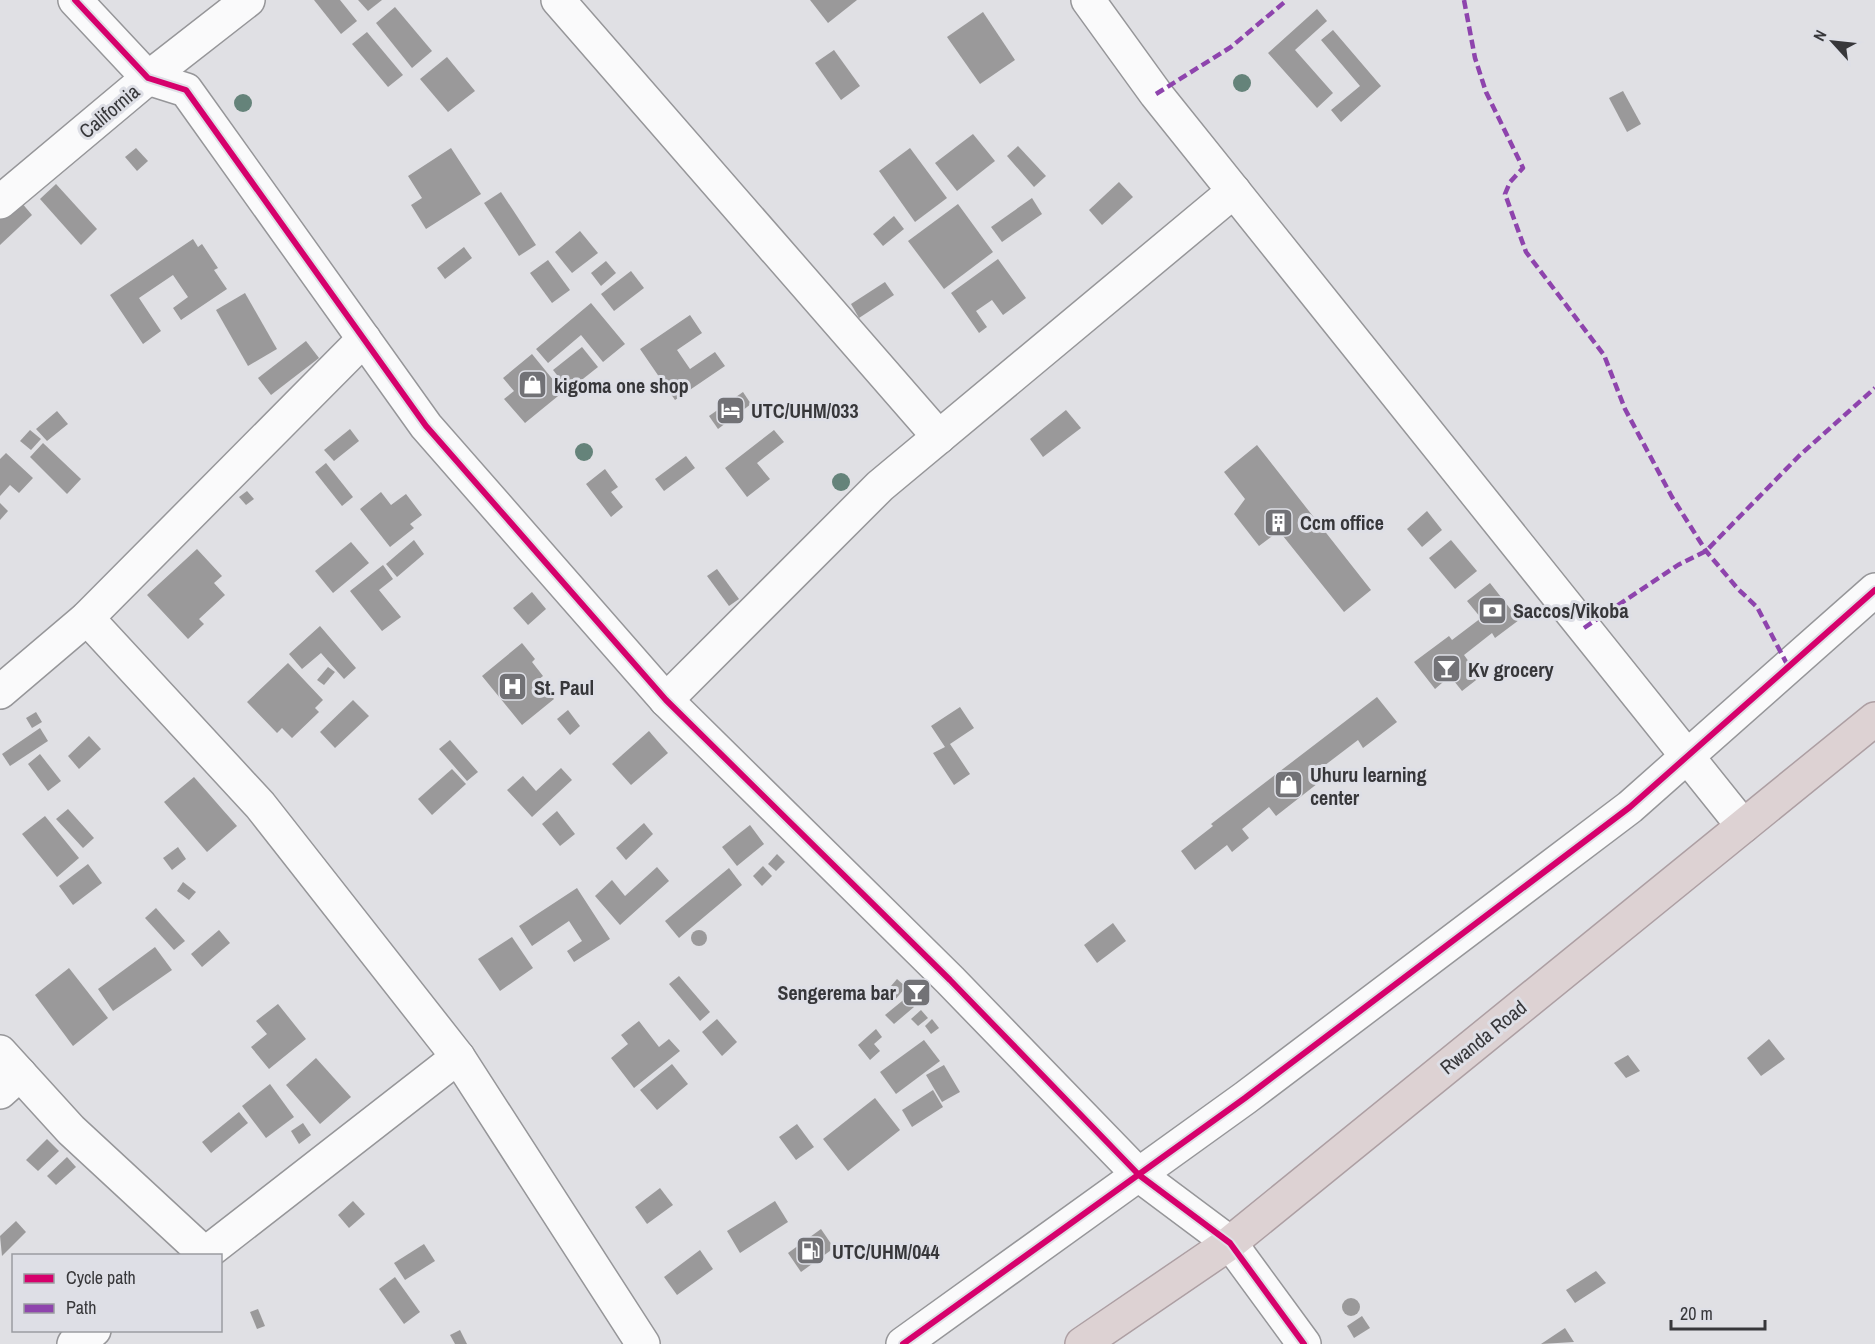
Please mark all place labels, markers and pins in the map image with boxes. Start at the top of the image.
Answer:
shop icon: kigoma one shop [517,369,549,401]
place label: kigoma one shop [554,372,689,399]
hotel icon: UTC/UHM/033 [714,394,746,426]
place label: UTC/UHM/033 [751,397,859,424]
building icon: Ccm office [1263,506,1295,538]
place label: Ccm office [1300,509,1384,536]
bank icon: Saccos/Vikoba [1476,594,1508,626]
place label: Saccos/Vikoba [1513,597,1629,624]
bar icon: Kv grocery [1431,653,1463,685]
place label: Kv grocery [1468,656,1555,683]
hospital icon: St. Paul [497,671,529,703]
place label: St. Paul [534,674,594,701]
place label: Uhuru learning center [1310,761,1427,811]
shop icon: Uhuru learning center [1273,769,1305,801]
bar icon: Sengerema bar [901,976,933,1008]
place label: Sengerema bar [778,979,897,1006]
fuel station icon: UTC/UHM/044 [795,1235,827,1267]
place label: UTC/UHM/044 [832,1238,940,1265]

